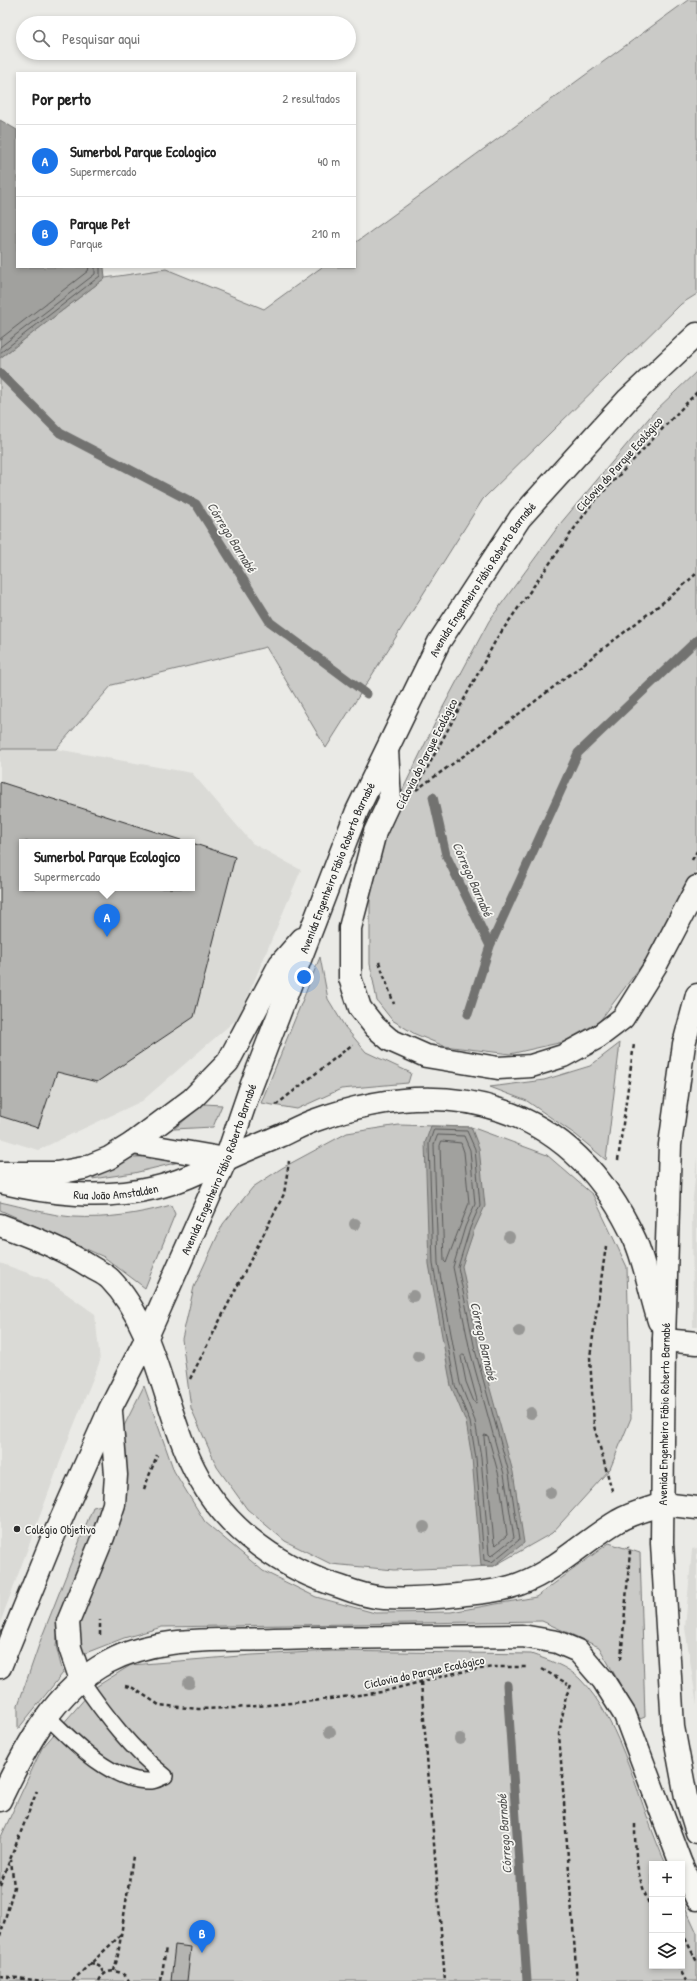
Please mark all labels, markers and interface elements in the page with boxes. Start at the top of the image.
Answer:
search box [16,16,356,60]
icon: search [30,27,52,49]
text: Pesquisar aqui [62,28,140,49]
text: Por perto [32,87,91,110]
text: 2 resultados [282,89,340,107]
text: Sumerbol Parque Ecologico [70,141,216,162]
text: A [42,152,48,170]
text: 40 m [317,152,340,170]
text: Supermercado [70,162,136,180]
text: Parque Pet [70,213,130,234]
text: B [42,224,48,242]
text: 210 m [312,224,340,242]
text: Parque [70,234,103,252]
street label: Ciclovia do Parque Ecológico [572,413,666,515]
water label: Córrego Barnabé [202,498,261,577]
street label: Avenida Engenheiro Fábio Roberto Barnabé [425,498,540,660]
street label: Ciclovia do Parque Ecológico [391,695,461,812]
street label: Avenida Engenheiro Fábio Roberto Barnabé [295,779,378,956]
popup [19,839,195,891]
water label: Córrego Barnabé [448,839,498,920]
text: Sumerbol Parque Ecologico [34,846,180,867]
text: Supermercado [34,867,100,885]
pin: A [94,904,120,937]
your location [294,967,314,987]
street label: Avenida Engenheiro Fábio Roberto Barnabé [176,1081,260,1257]
street label: Rua João Amstalden [73,1179,160,1203]
water label: Córrego Barnabé [465,1300,502,1383]
street label: Avenida Engenheiro Fábio Roberto Barnabé [654,1322,674,1505]
place label: Colégio Objetivo [25,1521,96,1538]
marker: Colégio Objetivo [12,1524,22,1534]
street label: Ciclovia do Parque Ecológico [362,1651,486,1693]
water label: Córrego Barnabé [492,1793,517,1874]
map controls [649,1861,685,1969]
button: + [649,1861,685,1897]
button: − [649,1897,685,1933]
pin: B [189,1920,215,1953]
button: layers [649,1933,685,1969]

